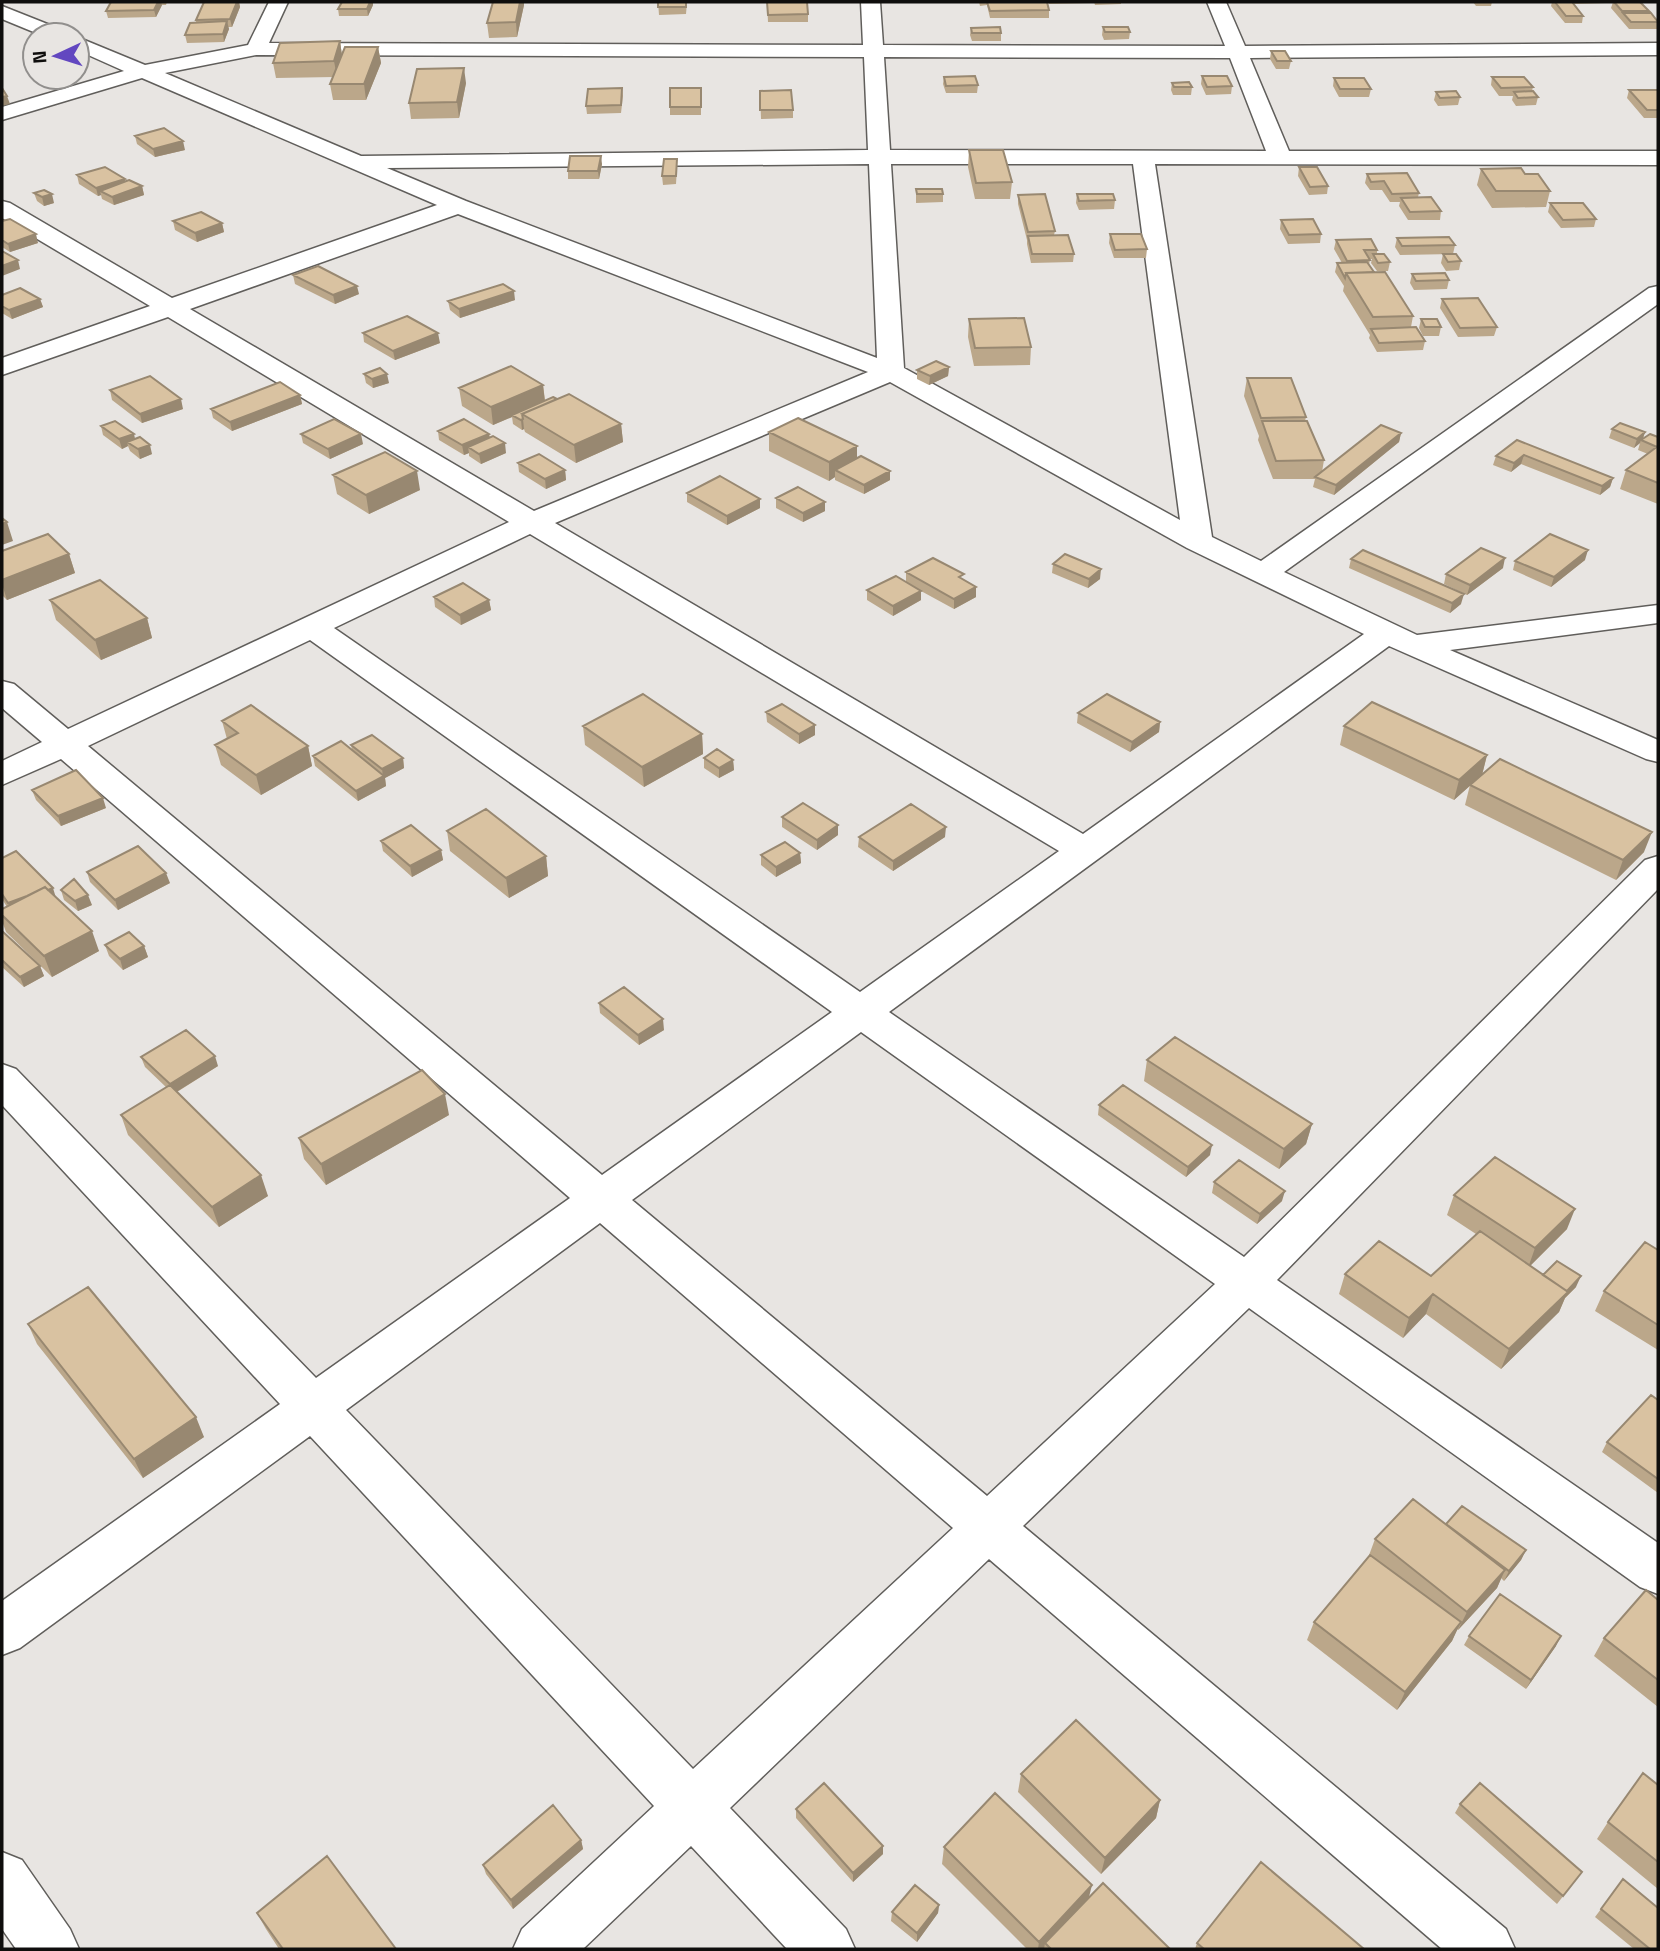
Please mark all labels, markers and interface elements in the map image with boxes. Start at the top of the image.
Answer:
north arrow [21,21,91,91]
text: N [24,50,53,65]

